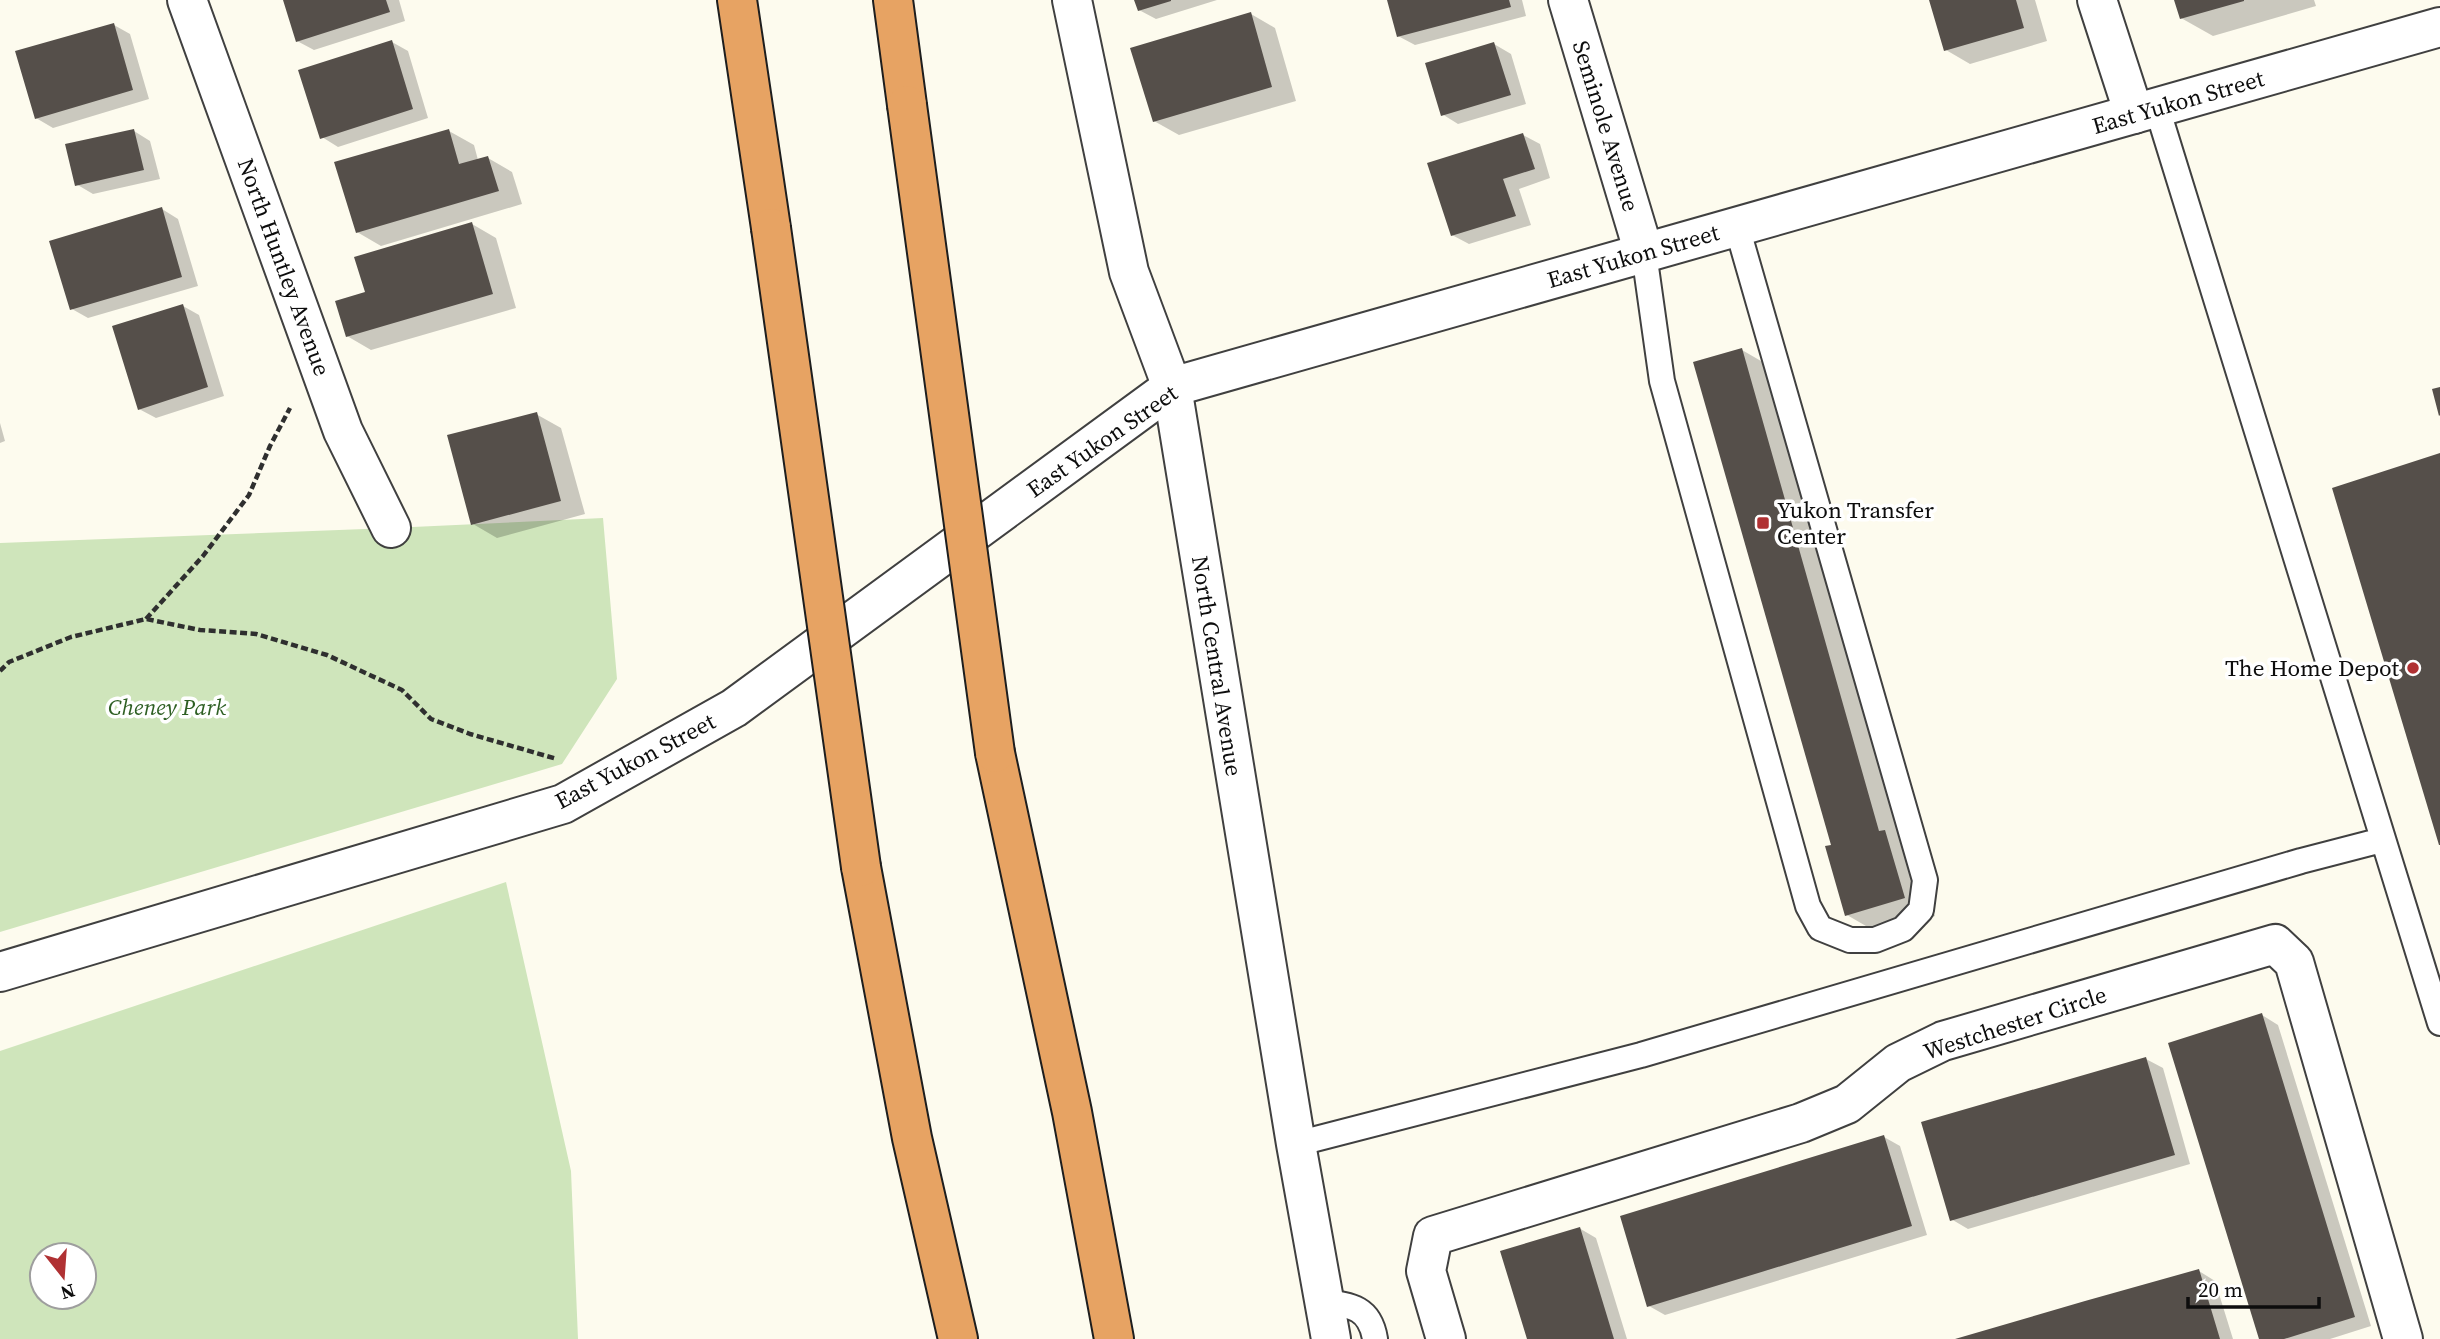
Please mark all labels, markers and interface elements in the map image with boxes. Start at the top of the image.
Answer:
street label: Seminole Avenue [1565,37,1647,215]
street label: East Yukon Street [2088,62,2268,142]
street label: North Huntley Avenue [230,154,338,380]
street label: East Yukon Street [1543,216,1723,296]
street label: East Yukon Street [1020,377,1184,505]
place label: Yukon Transfer Center [1777,494,1934,552]
marker: Yukon Transfer Center [1755,515,1771,531]
street label: North Central Avenue [1184,554,1250,778]
place label: The Home Depot [2225,652,2400,684]
marker: The Home Depot [2405,660,2421,676]
park label: Cheney Park [108,691,226,723]
street label: East Yukon Street [549,705,721,817]
street label: Westchester Circle [1919,978,2111,1068]
north arrow [28,1241,98,1311]
scale bar [2188,1266,2319,1310]
text: 20 m [2198,1275,2243,1304]
text: N [57,1278,78,1307]

